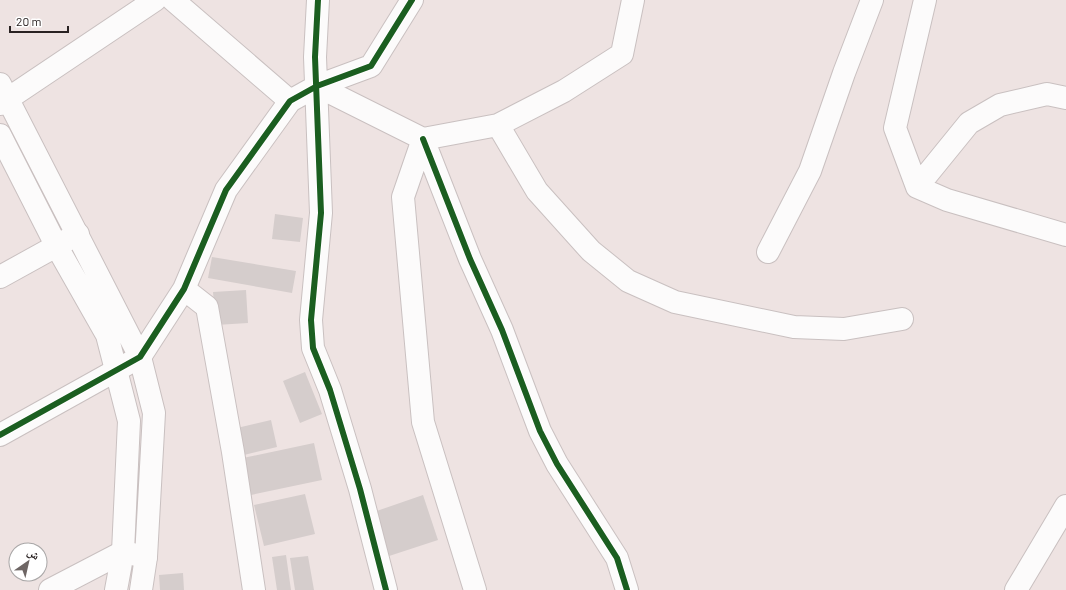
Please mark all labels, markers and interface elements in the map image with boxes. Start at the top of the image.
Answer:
scale bar [10,8,68,34]
text: 20 m [16,14,42,28]
north arrow [8,542,48,582]
text: ش [24,545,43,564]

